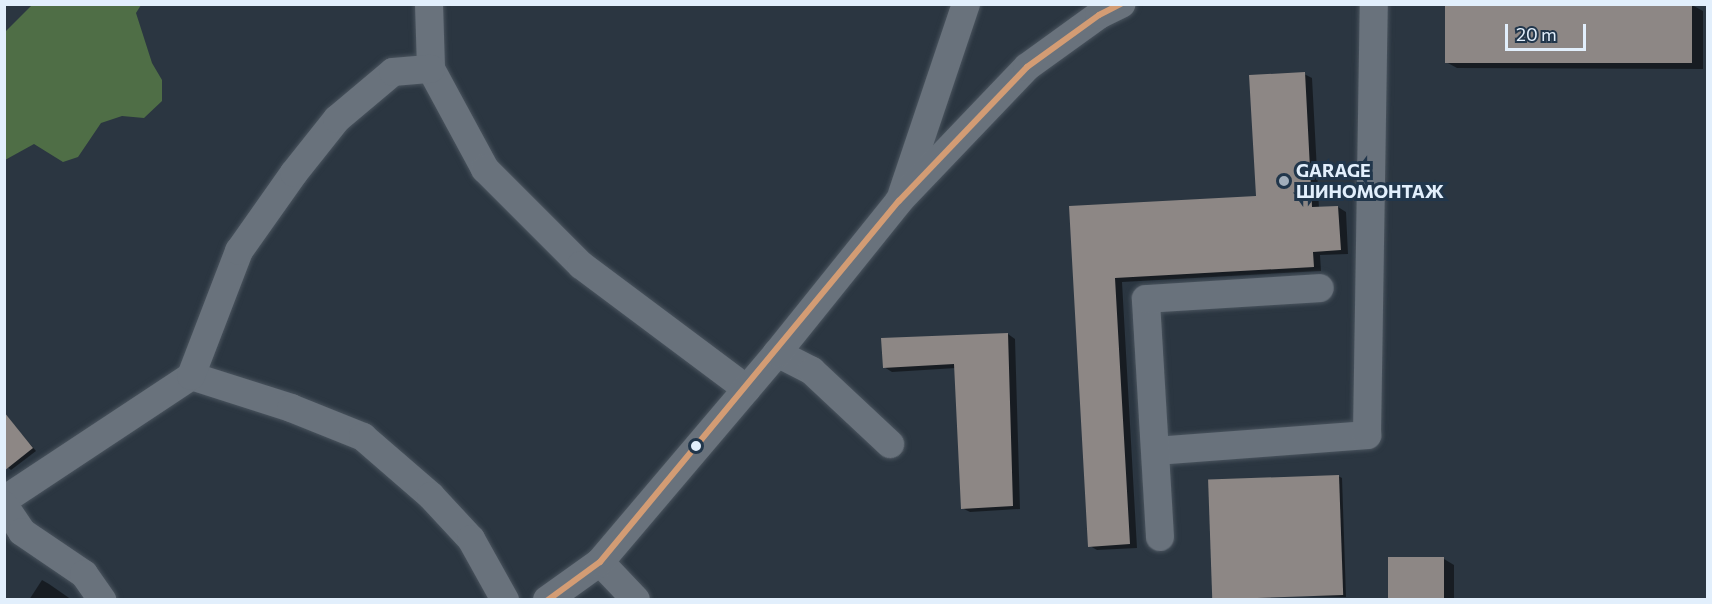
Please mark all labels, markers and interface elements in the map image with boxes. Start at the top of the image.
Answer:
scale bar [1508,12,1589,50]
text: 20 m [1516,23,1557,45]
place label: GARAGE ШИНОМОНТАЖ [1296,160,1444,202]
marker: GARAGE ШИНОМОНТАЖ [1277,174,1291,188]
unlabelled marker [690,440,702,452]

